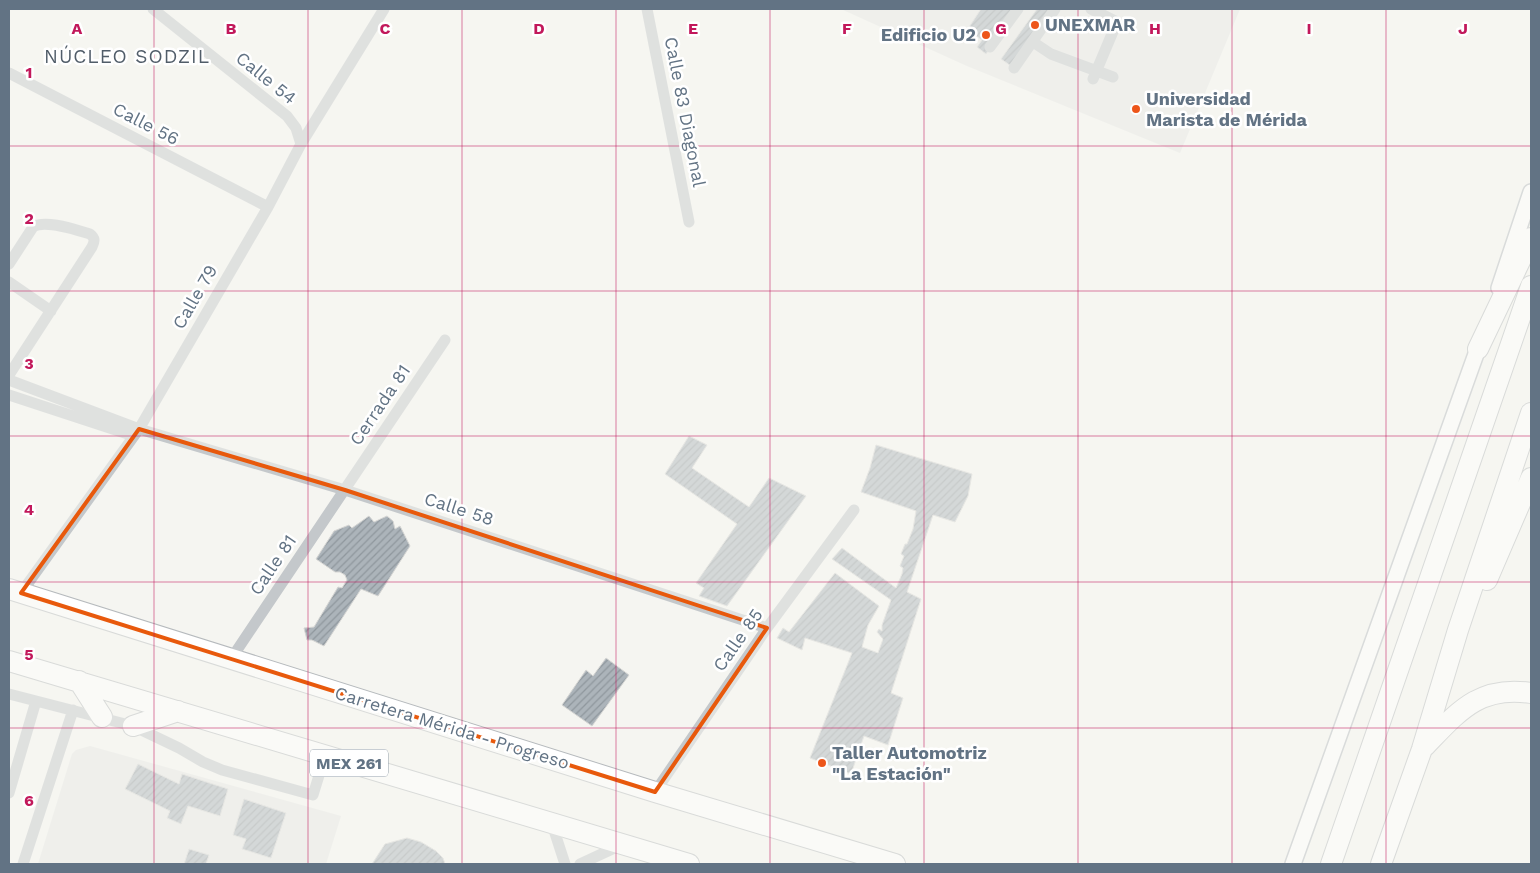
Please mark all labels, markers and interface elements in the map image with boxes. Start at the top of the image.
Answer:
place label: UNEXMAR [1045,14,1136,35]
text: A [72,19,83,38]
text: B [226,19,237,38]
text: C [380,19,391,38]
text: D [533,19,545,38]
text: E [688,19,698,38]
text: F [842,19,852,38]
text: G [995,19,1007,38]
marker: UNEXMAR [1029,19,1041,31]
text: H [1149,19,1161,38]
text: I [1306,19,1312,38]
text: J [1458,19,1468,38]
place label: Edificio U2 [881,24,976,45]
marker: Edificio U2 [980,29,992,41]
street label: Calle 83 Diagonal [661,35,710,189]
district label: NÚCLEO SODZIL [44,45,210,68]
street label: Calle 54 [232,47,301,108]
text: 1 [26,63,32,82]
place label: Universidad Marista de Mérida [1146,88,1308,130]
street label: Calle 56 [110,98,183,149]
marker: Universidad Marista de Mérida [1130,103,1142,115]
text: 2 [24,209,34,228]
street label: Calle 79 [168,261,221,333]
text: 3 [24,354,34,373]
street label: Cerrada 81 [345,360,414,449]
street label: Calle 58 [422,487,496,530]
text: 4 [24,500,34,519]
street label: Calle 81 [245,531,300,599]
street label: Calle 85 [708,604,767,675]
text: 5 [24,645,34,664]
street label: Carretera Mérida - Progreso [332,682,572,773]
place label: Taller Automotriz "La Estación" [832,742,987,784]
road number: MEX 261 [310,750,388,776]
marker: Taller Automotriz "La Estación" [816,757,828,769]
text: 6 [24,791,34,810]

